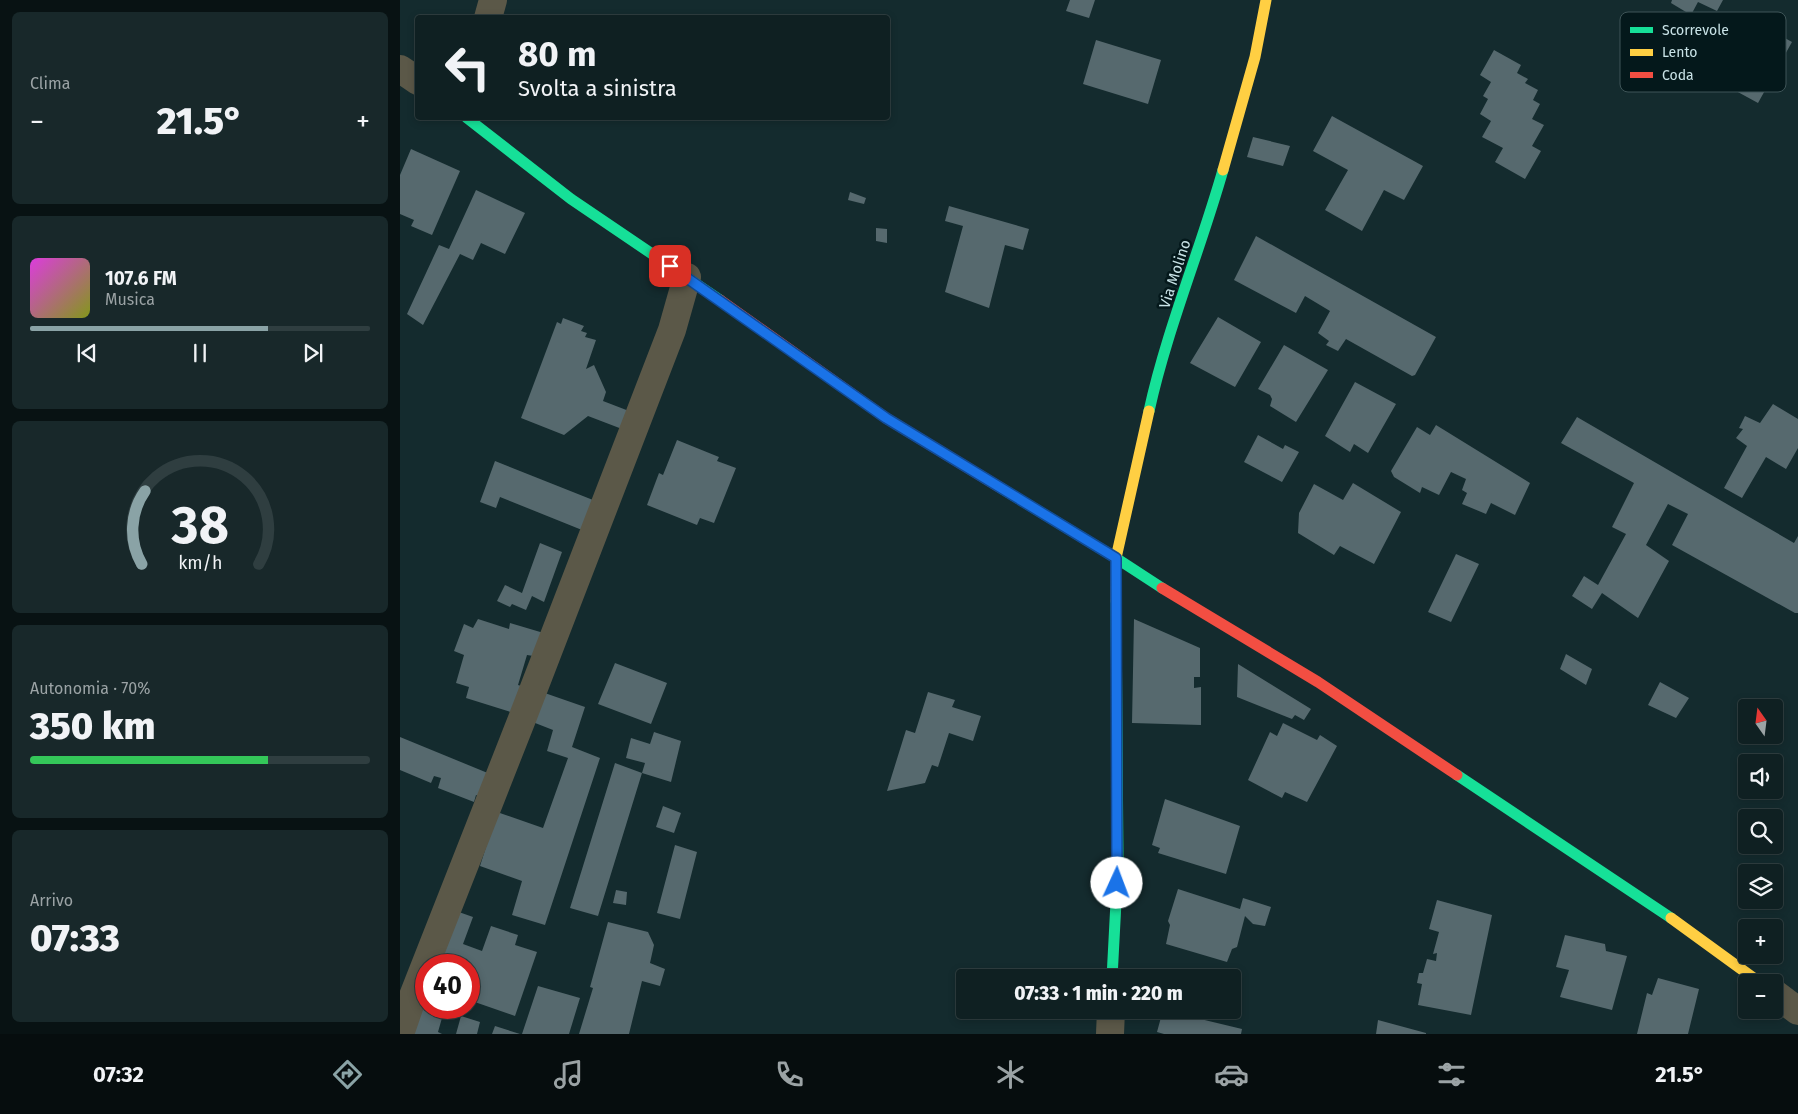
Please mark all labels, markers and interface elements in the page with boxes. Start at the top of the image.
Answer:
legend [1620,12,1786,92]
text: Scorrevole [1662,22,1729,39]
text: 80 m [518,33,597,75]
icon: left [435,35,500,100]
text: Lento [1662,44,1697,61]
text: Coda [1662,67,1694,84]
text: Clima [30,74,70,93]
text: Svolta a sinistra [518,75,677,102]
text: 21.5° [157,98,243,144]
text: − [30,105,44,138]
text: + [356,105,370,138]
street label: Via Molino [1155,237,1195,311]
pin [649,245,691,287]
icon: arrive [656,252,684,280]
text: 107.6 FM [105,267,177,290]
text: Musica [105,290,155,309]
icon: previous [73,339,101,367]
icon: pause [186,339,214,367]
icon: next [299,339,327,367]
text: 38 [170,494,229,557]
text: km/h [178,552,222,574]
text: Autonomia · 70% [30,679,150,698]
north arrow [1738,699,1782,744]
map controls [1738,699,1783,1019]
text: 350 km [30,703,155,749]
button: sound [1738,754,1783,799]
button: search [1738,809,1783,854]
position arrow [1090,856,1142,908]
button: layers [1738,864,1783,909]
text: Arrivo [30,891,73,910]
text: 07:33 [30,915,120,961]
button: + [1738,919,1783,964]
speed limit sign: 40 [415,954,480,1019]
button: − [1738,974,1783,1019]
text: 07:33 · 1 min · 220 m [1014,982,1183,1005]
icon: directions [330,1057,365,1092]
icon: music [551,1057,586,1092]
icon: phone [772,1057,807,1092]
icon: climate [993,1057,1028,1092]
icon: car [1214,1057,1249,1092]
icon: filters [1434,1057,1469,1092]
text: 07:32 [93,1061,144,1088]
text: 21.5° [1655,1061,1705,1088]

